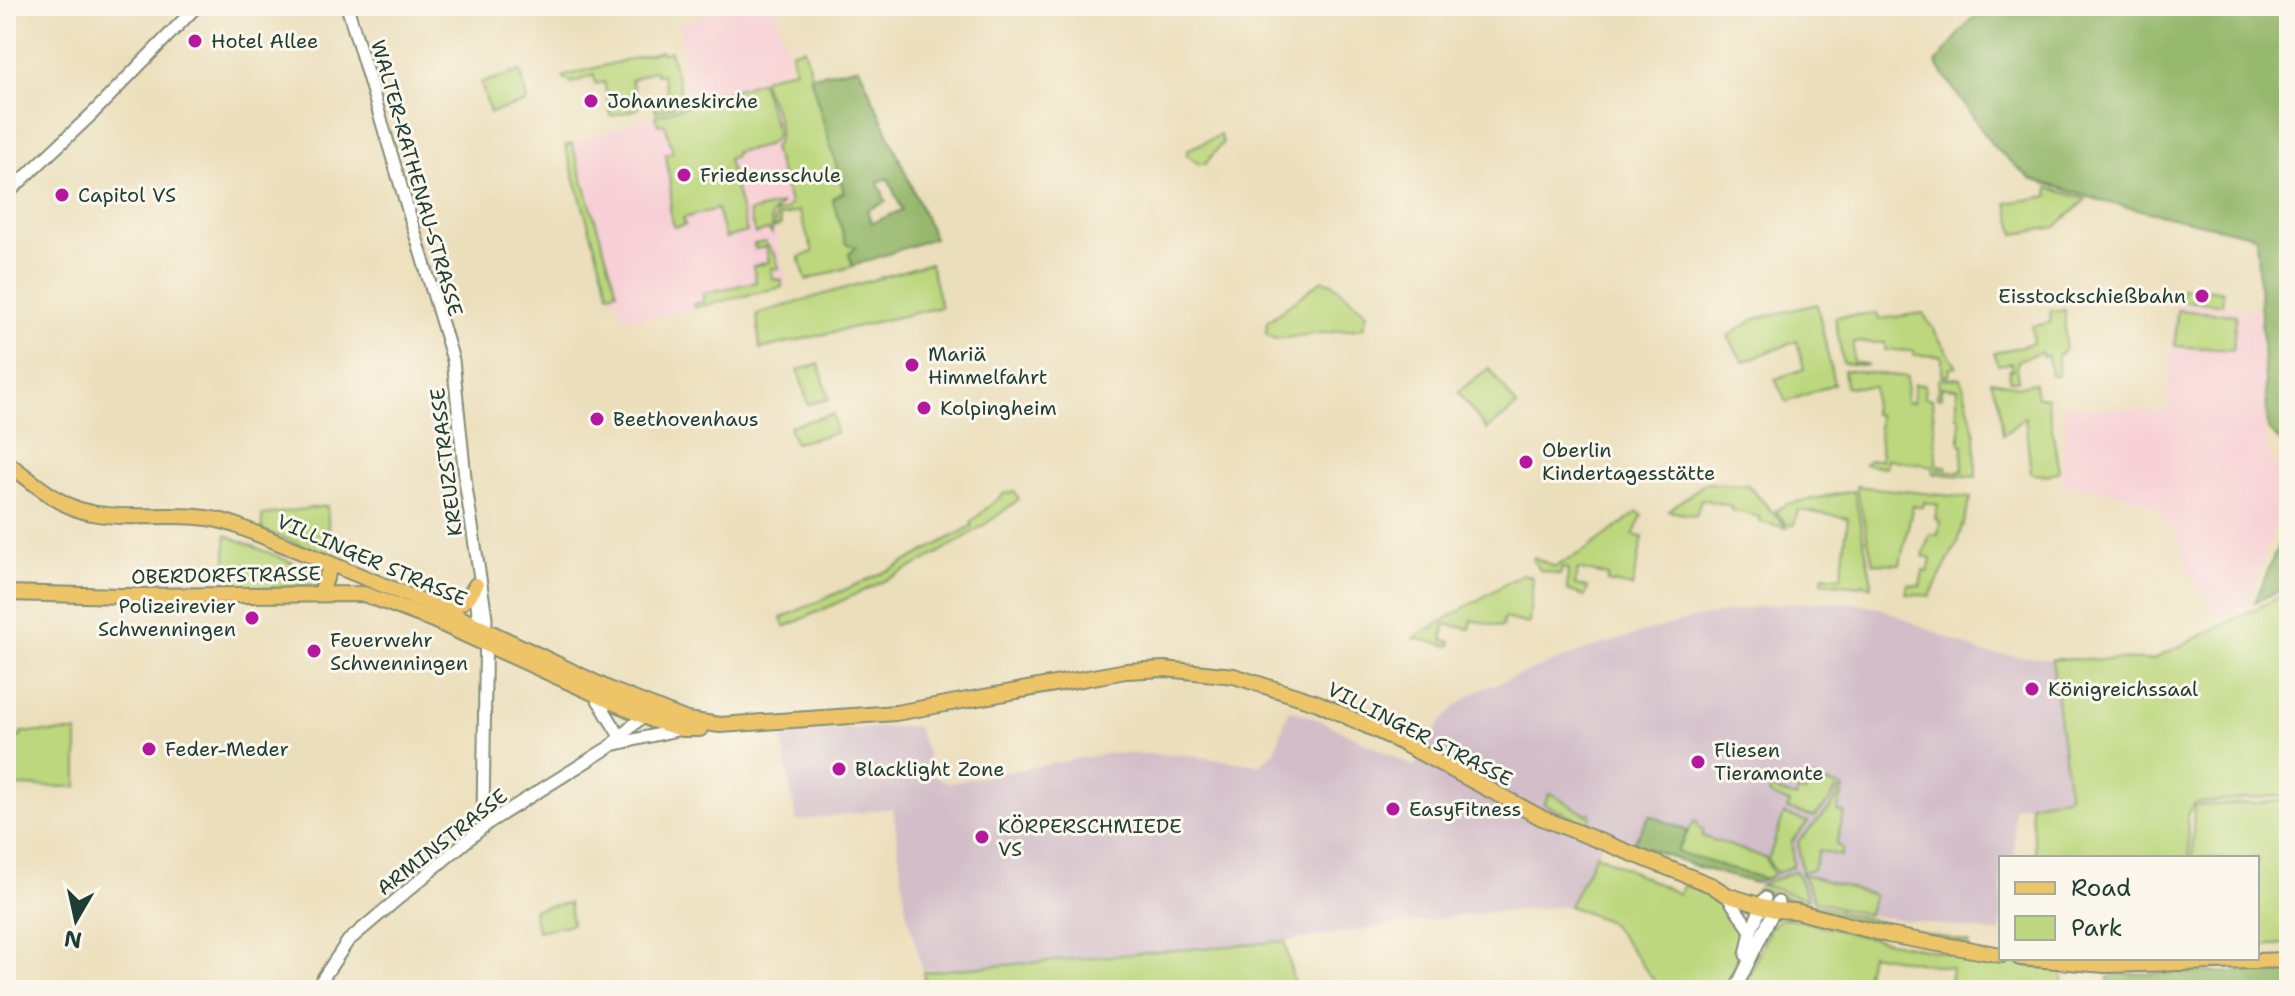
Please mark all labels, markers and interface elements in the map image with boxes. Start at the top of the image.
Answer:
place label: Hotel Allee [211,28,318,54]
marker: Hotel Allee [186,32,204,50]
street label: WALTER-RATHENAU-STRASSE [365,37,469,319]
place label: Johanneskirche [607,88,758,114]
marker: Johanneskirche [582,92,600,110]
place label: Friedensschule [700,162,841,188]
marker: Friedensschule [675,166,693,184]
place label: Capitol VS [78,182,176,208]
marker: Capitol VS [53,186,71,204]
place label: Eisstockschießbahn [1998,283,2186,309]
marker: Eisstockschießbahn [2193,287,2211,305]
place label: Mariä Himmelfahrt [928,341,1048,390]
marker: Mariä Himmelfahrt [903,356,921,374]
street label: KREUZSTRASSE [424,386,468,538]
place label: Kolpingheim [940,395,1057,421]
marker: Kolpingheim [915,399,933,417]
place label: Beethovenhaus [613,406,759,432]
marker: Beethovenhaus [588,410,606,428]
place label: Oberlin Kindertagesstätte [1542,437,1715,486]
marker: Oberlin Kindertagesstätte [1517,453,1535,471]
street label: VILLINGER STRASSE [273,508,471,612]
street label: OBERDORFSTRASSE [131,560,321,590]
place label: Polizeirevier Schwenningen [98,593,236,642]
marker: Polizeirevier Schwenningen [243,609,261,627]
place label: Feuerwehr Schwenningen [330,627,468,676]
marker: Feuerwehr Schwenningen [305,642,323,660]
street label: VILLINGER STRASSE [1323,676,1517,792]
place label: Königreichssaal [2048,676,2198,702]
marker: Königreichssaal [2023,680,2041,698]
place label: Feder-Meder [165,736,289,762]
place label: Fliesen Tieramonte [1714,737,1824,786]
marker: Feder-Meder [140,740,158,758]
marker: Fliesen Tieramonte [1689,753,1707,771]
place label: Blacklight Zone [855,756,1005,782]
marker: Blacklight Zone [830,760,848,778]
street label: ARMINSTRASSE [371,783,513,901]
place label: EasyFitness [1409,796,1521,822]
marker: EasyFitness [1384,800,1402,818]
place label: KÖRPERSCHMIEDE VS [998,813,1182,862]
marker: KÖRPERSCHMIEDE VS [973,828,991,846]
legend [1999,856,2259,960]
text: Road [2071,872,2131,904]
north arrow [36,880,116,960]
text: Park [2071,912,2123,944]
text: N [62,924,84,955]

